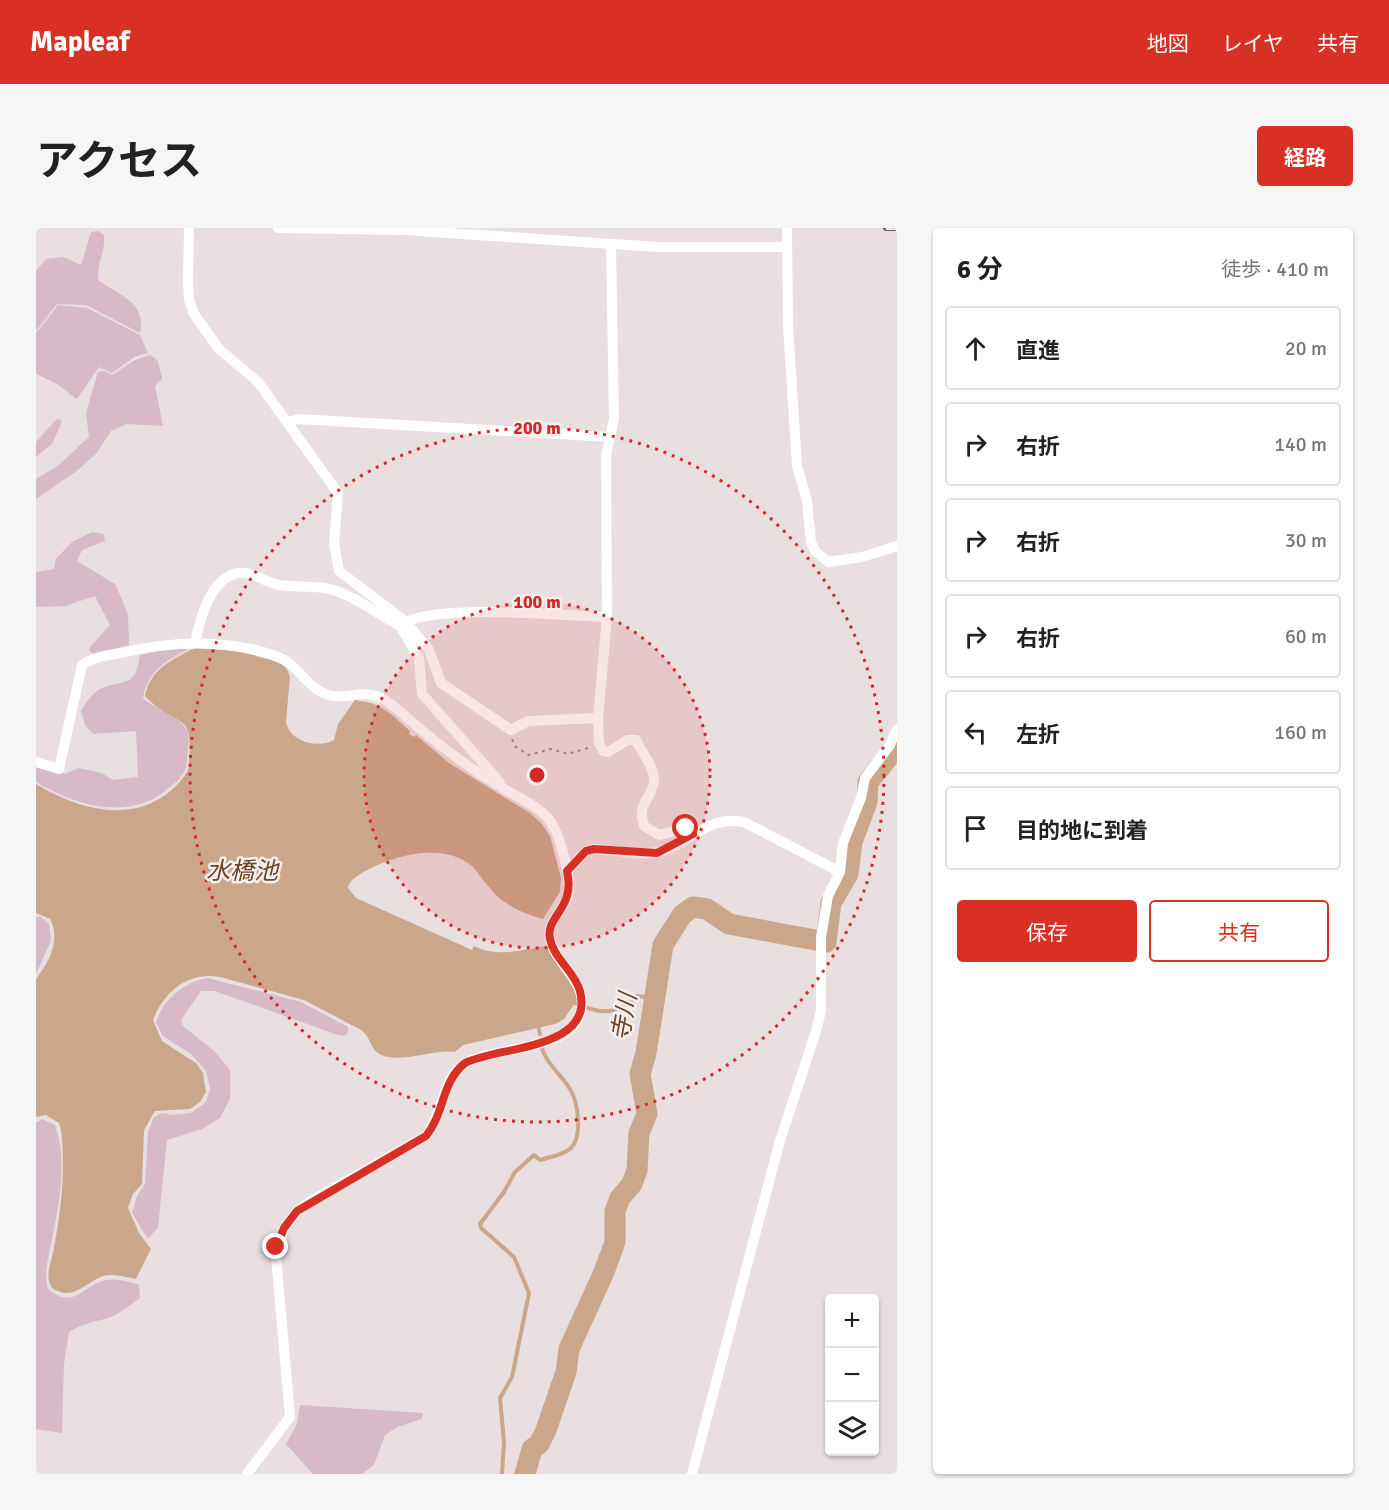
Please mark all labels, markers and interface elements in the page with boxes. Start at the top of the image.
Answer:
text: Mapleaf [30,25,130,59]
text: 地図 [1147,31,1189,57]
text: レイヤ [1222,31,1284,57]
text: 共有 [1317,31,1359,57]
button: 経路 [1257,126,1353,186]
text: アクセス [36,136,202,187]
text: 6 分 [957,254,1003,286]
text: 徒歩 · 410 m [1221,257,1329,282]
icon: ahead [959,332,992,365]
text: 20 m [1285,336,1327,361]
text: 直進 [1016,337,1060,364]
text: 200 m [513,417,561,439]
icon: right [959,428,992,461]
text: 140 m [1274,432,1327,457]
text: 右折 [1016,433,1060,460]
icon: right [959,524,992,557]
text: 30 m [1285,528,1327,553]
text: 右折 [1016,529,1060,556]
text: 100 m [513,591,561,613]
icon: right [959,620,992,653]
text: 60 m [1285,624,1327,649]
text: 右折 [1016,625,1060,652]
icon: left [959,716,992,749]
text: 160 m [1274,720,1327,745]
text: 左折 [1016,721,1060,748]
centre of rings [527,765,547,785]
icon: arrive [959,812,992,845]
route start [672,814,698,840]
text: 目的地に到着 [1016,817,1148,844]
water label: 水橋池 [206,856,280,886]
button: 保存 [957,900,1137,962]
button: 共有 [1149,900,1329,962]
water label: 寺川 [605,988,643,1043]
route end [262,1233,288,1259]
map controls [825,1294,879,1456]
button: + [825,1294,879,1348]
button: − [825,1348,879,1402]
button: layers [825,1402,879,1456]

